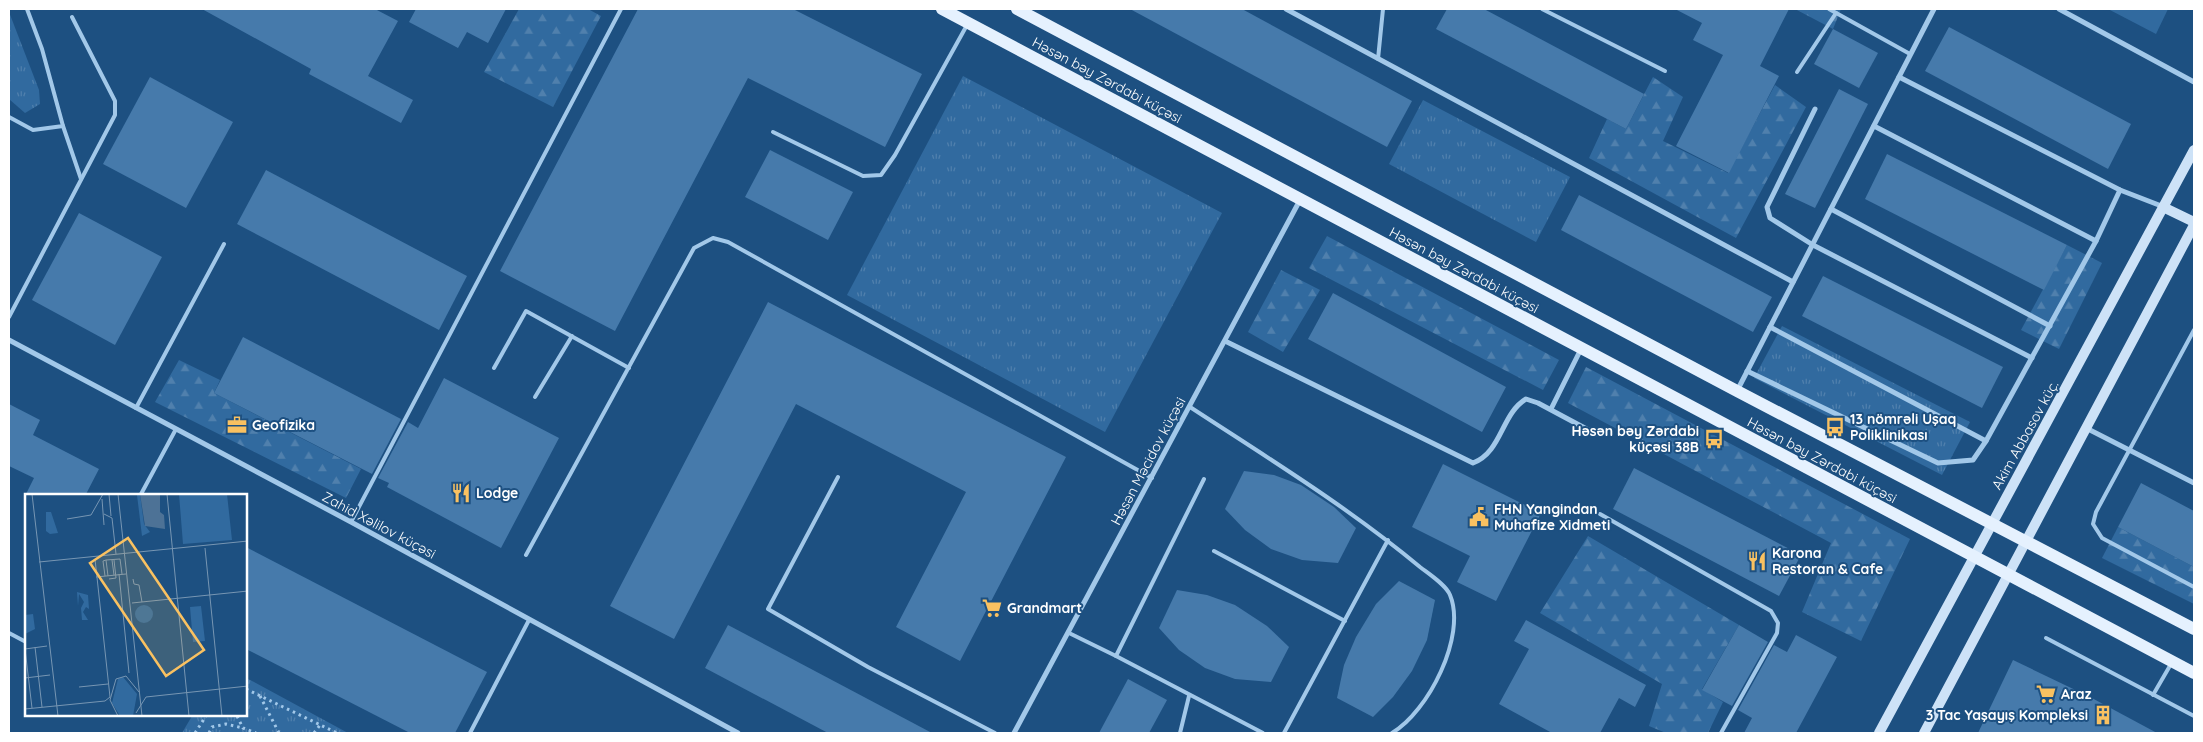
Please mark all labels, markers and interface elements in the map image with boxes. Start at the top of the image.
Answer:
street label: Həsən bəy Zərdabi küçəsi [1029,33,1185,127]
street label: Həsən bəy Zərdabi küçəsi [1386,223,1542,317]
street label: Akim Abbasov küç. [1988,377,2062,493]
street label: Həsən Məcidov küçəsi [1107,394,1189,528]
place label: 13 nömrəli Uşaq Poliklinikası [1850,410,1956,444]
street label: Həsən bəy Zərdabi küçəsi [1744,413,1900,507]
office icon: Geofizika [226,414,248,436]
place label: Geofizika [252,416,315,434]
bus stop icon: 13 nömrəli Uşaq Poliklinikası [1824,416,1846,438]
place label: Həsən bəy Zərdabi küçəsi 38B [1571,422,1699,456]
bus stop icon: Həsən bəy Zərdabi küçəsi 38B [1703,428,1725,450]
restaurant icon: Lodge [450,482,472,504]
place label: Lodge [476,484,518,502]
street label: Zahid Xəlilov küçəsi [319,487,439,563]
inset map [25,494,248,717]
place label: FHN Yangindan Muhafize Xidmeti [1494,500,1610,534]
public building icon: FHN Yangindan Muhafize Xidmeti [1468,506,1490,528]
place label: Karona Restoran & Cafe [1772,544,1883,578]
restaurant icon: Karona Restoran & Cafe [1746,550,1768,572]
supermarket icon: Grandmart [981,597,1003,619]
place label: Grandmart [1007,599,1082,617]
supermarket icon: Araz [2035,683,2057,705]
place label: Araz [2061,685,2092,703]
building icon: 3 Tac Yaşayış Kompleksi [2092,704,2114,726]
place label: 3 Tac Yaşayış Kompleksi [1926,706,2088,724]

